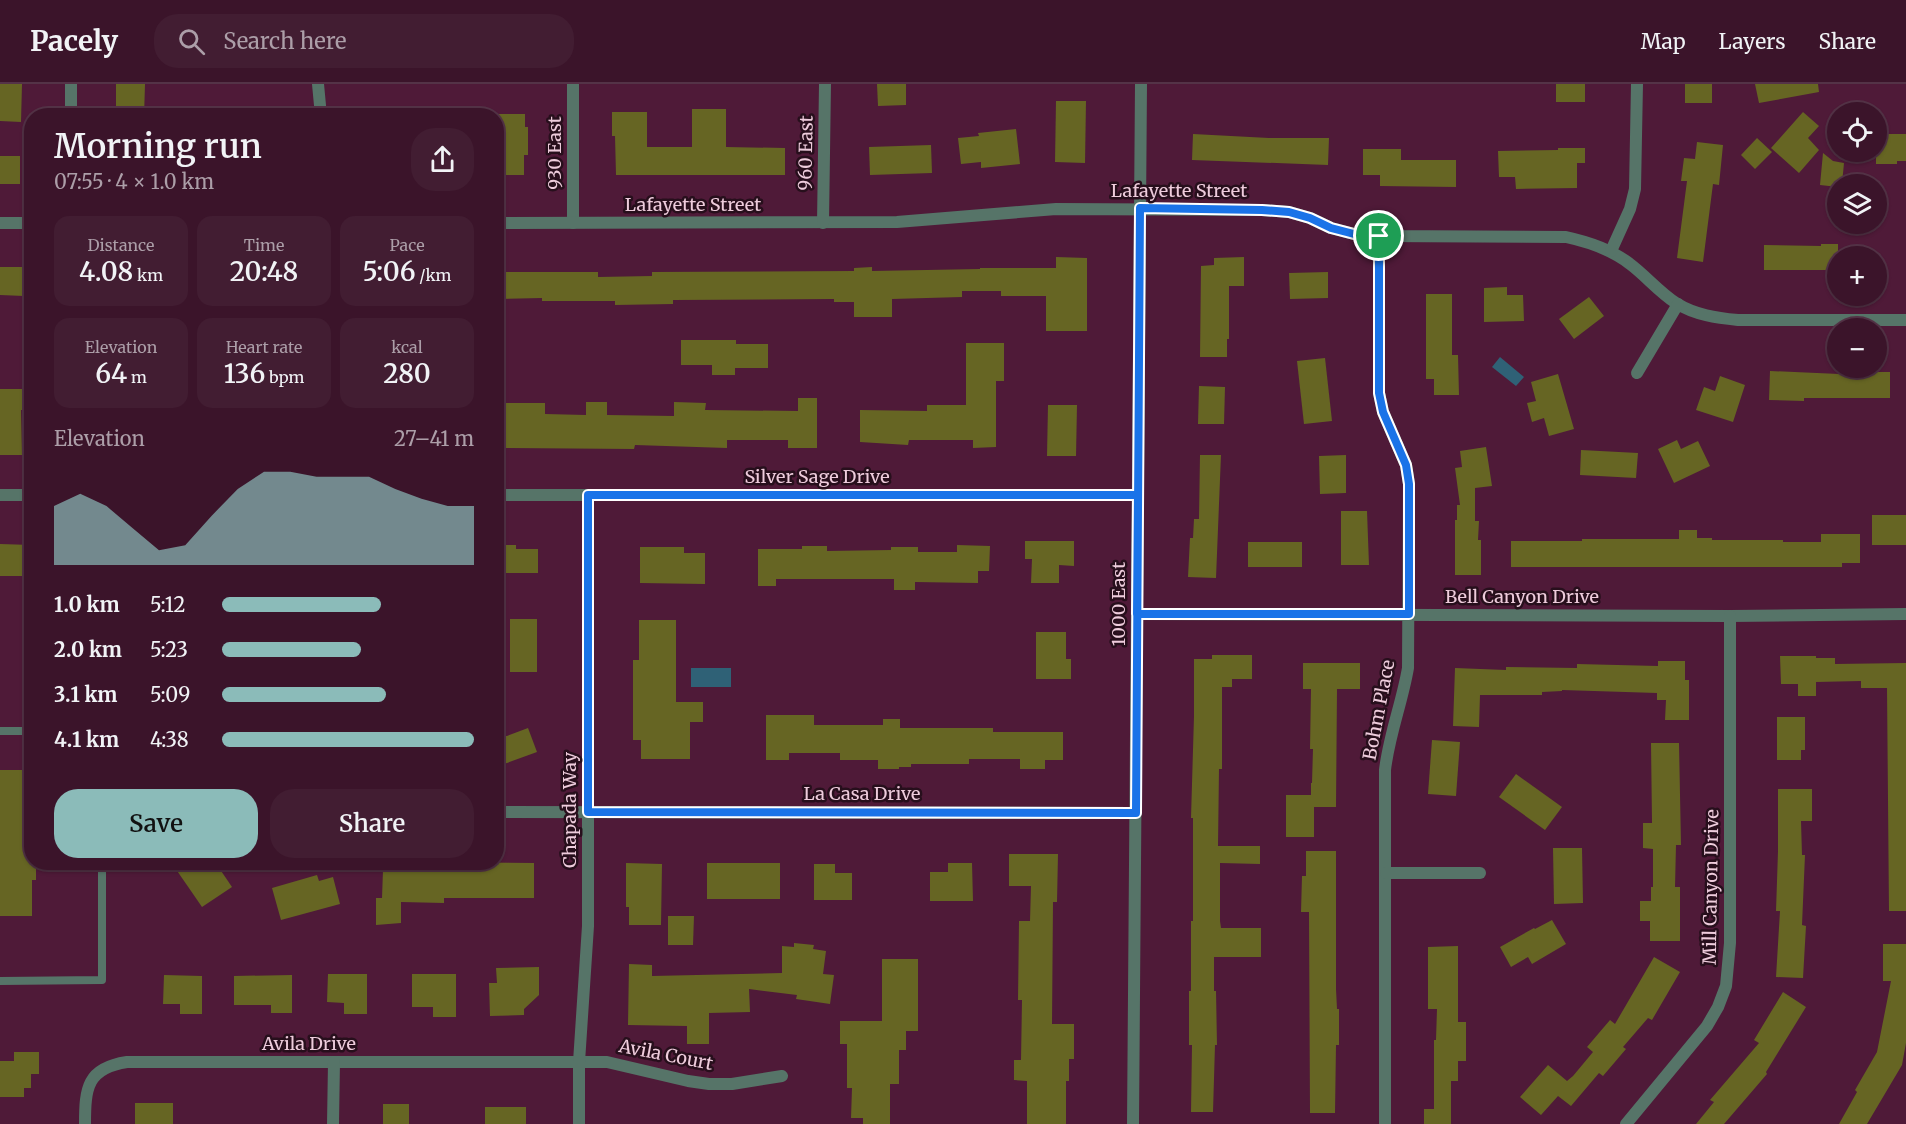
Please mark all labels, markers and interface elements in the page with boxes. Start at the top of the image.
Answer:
search box [154,14,574,68]
text: Pacely [30,23,118,59]
icon: search [175,25,208,58]
text: Search here [223,27,347,55]
text: Map [1641,28,1686,55]
text: Layers [1719,28,1786,55]
text: Share [1819,28,1876,55]
map controls [1827,102,1887,378]
button: locate [1827,102,1887,162]
street label: 960 East [793,115,818,191]
street label: 930 East [543,116,566,190]
text: Morning run [54,126,262,167]
button: share [411,128,474,191]
text: 07:55 · 4 × 1.0 km [54,169,214,194]
button: layers [1827,174,1887,234]
street label: Lafayette Street [1111,179,1247,202]
street label: Lafayette Street [625,193,761,216]
pin [1353,210,1404,261]
icon: arrive [1362,219,1395,252]
text: Distance [88,235,154,255]
text: Time [244,235,284,255]
text: Pace [390,235,425,255]
button: + [1827,246,1887,306]
text: 4.08 [79,255,133,288]
text: 20:48 [230,255,298,288]
text: 5:06 [363,255,415,288]
text: km [133,265,163,285]
text: /km [415,265,451,285]
button: − [1827,318,1887,378]
text: Elevation [85,337,157,357]
text: Heart rate [226,337,302,357]
text: kcal [391,337,423,357]
text: 64 [95,357,127,390]
text: 136 [224,357,265,390]
text: 280 [383,357,431,390]
text: m [127,367,147,387]
text: bpm [265,367,304,387]
text: Elevation [54,426,145,451]
text: 27–41 m [394,426,474,451]
street label: Silver Sage Drive [744,465,890,488]
street label: 1000 East [1107,562,1130,646]
street label: Bell Canyon Drive [1445,585,1599,608]
text: 1.0 km [54,592,120,617]
text: 5:12 [150,592,186,617]
text: 2.0 km [54,637,122,662]
text: 5:23 [150,637,188,662]
street label: Bohm Place [1358,658,1400,762]
text: 3.1 km [54,682,117,707]
text: 5:09 [150,682,190,707]
text: 4.1 km [54,727,119,752]
text: 4:38 [150,727,189,752]
street label: Chapada Way [558,751,581,868]
street label: La Casa Drive [803,782,921,805]
button: Save [54,789,258,858]
button: Share [270,789,474,858]
street label: Mill Canyon Drive [1698,809,1723,965]
street label: Avila Drive [261,1032,356,1055]
street label: Avila Court [616,1034,715,1075]

